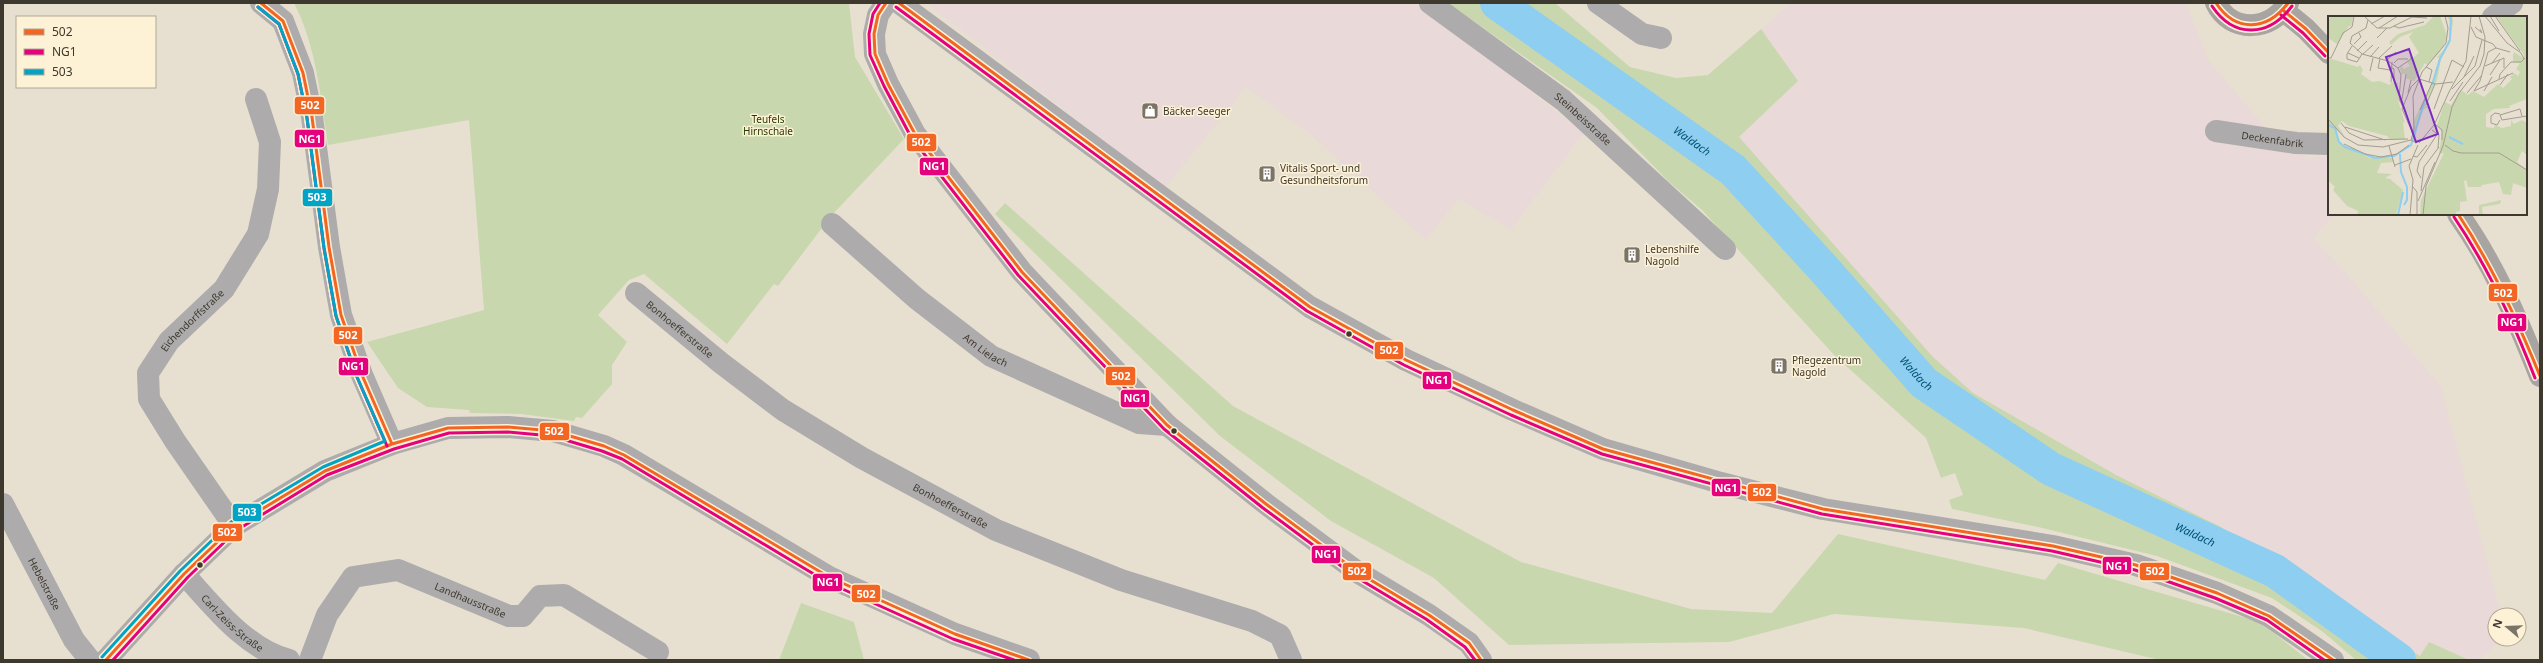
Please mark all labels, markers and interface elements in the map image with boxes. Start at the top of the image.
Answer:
legend [16,16,156,88]
inset map [2328,16,2527,215]
text: 502 [52,23,73,40]
text: NG1 [52,43,77,60]
text: 503 [52,63,73,80]
street label: Steinbeisstraße [1552,89,1615,149]
line badge: 502 [294,96,325,115]
text: 502 [301,97,319,112]
shop icon: Bäcker Seeger [1140,101,1160,121]
place label: Bäcker Seeger [1163,104,1230,118]
park label: Teufels Hirnschale [743,112,793,138]
water label: Waldach [1671,122,1714,159]
street label: Deckenfabrik [2241,128,2304,150]
line badge: NG1 [294,129,325,148]
text: NG1 [298,131,322,146]
line badge: 502 [906,133,937,152]
text: 502 [912,134,930,149]
line badge: NG1 [919,157,949,176]
text: NG1 [922,158,946,173]
place label: Vitalis Sport- und Gesundheitsforum [1280,161,1368,187]
building icon: Vitalis Sport- und Gesundheitsforum [1257,164,1277,184]
line badge: 503 [302,188,333,207]
text: 503 [308,189,326,204]
place label: Lebenshilfe Nagold [1645,242,1699,268]
building icon: Lebenshilfe Nagold [1622,245,1642,265]
line badge: 502 [2488,283,2518,302]
text: 502 [2494,285,2512,300]
street label: Eichendorffstraße [157,286,227,354]
street label: Bonhoefferstraße [643,297,717,361]
line badge: NG1 [2497,313,2527,332]
text: NG1 [2500,314,2524,329]
line badge: 502 [333,326,363,345]
text: 502 [339,327,357,342]
unlabelled marker [1344,329,1354,339]
street label: Am Lielach [960,330,1010,370]
line badge: 502 [1374,341,1404,360]
text: 502 [1380,342,1398,357]
place label: Pflegezentrum Nagold [1792,353,1861,379]
water label: Waldach [1897,353,1936,394]
building icon: Pflegezentrum Nagold [1769,356,1789,376]
line badge: NG1 [338,357,369,376]
text: NG1 [341,358,365,373]
line badge: 502 [1105,366,1136,386]
text: 502 [1112,368,1130,383]
line badge: NG1 [1422,371,1452,390]
text: NG1 [1425,372,1449,387]
line badge: NG1 [1120,389,1150,408]
text: NG1 [1123,390,1147,405]
line badge: 502 [539,422,570,441]
text: 502 [545,423,563,438]
unlabelled marker [1169,426,1179,436]
line badge: NG1 [1711,478,1741,497]
street label: Bonhoefferstraße [911,480,991,532]
text: NG1 [1714,480,1738,495]
line badge: 502 [1747,483,1777,502]
text: 502 [1753,484,1771,499]
line badge: 503 [232,503,262,522]
text: 503 [238,504,256,519]
water label: Waldach [2173,519,2218,550]
line badge: 502 [212,523,243,542]
text: 502 [218,524,236,539]
line badge: NG1 [1311,545,1341,564]
text: NG1 [1314,546,1338,561]
street label: Hebelstraße [25,555,64,613]
line badge: NG1 [2102,556,2132,575]
text: NG1 [2105,558,2129,573]
unlabelled marker [195,560,205,570]
line badge: 502 [1342,562,1372,581]
line badge: 502 [2139,562,2170,581]
text: 502 [1348,563,1366,578]
text: 502 [2146,563,2164,578]
line badge: NG1 [812,573,843,592]
text: NG1 [816,574,840,589]
street label: Landhausstraße [433,579,508,621]
line badge: 502 [851,584,881,603]
text: 502 [857,586,875,601]
street label: Carl-Zeiss-Straße [198,591,266,655]
north arrow [2487,607,2527,647]
text: N [2489,617,2506,630]

